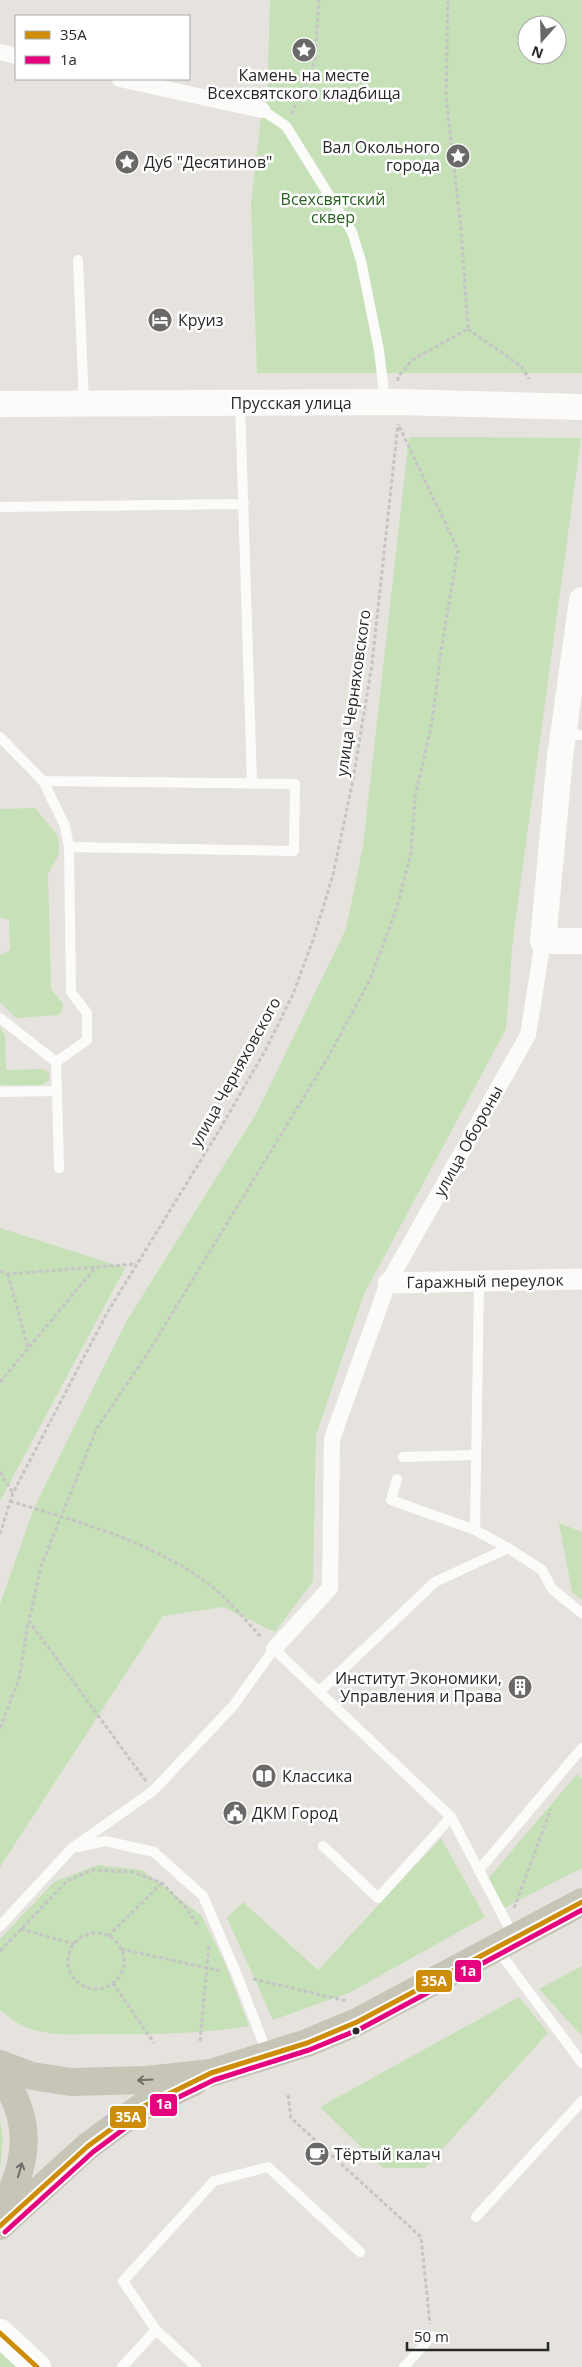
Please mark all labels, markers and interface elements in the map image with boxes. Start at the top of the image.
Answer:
legend [15,15,190,80]
north arrow [517,15,567,65]
text: 35А [60,24,87,44]
place icon: Камень на месте Всехсвятского кладбища [291,37,317,63]
text: N [529,42,546,64]
text: 1a [60,49,77,69]
place label: Камень на месте Всехсвятского кладбища [207,64,401,104]
place label: Вал Окольного города [322,136,440,176]
place icon: Вал Окольного города [445,143,471,169]
place icon: Дуб "Десятинов" [114,149,140,175]
place label: Дуб "Десятинов" [144,151,272,173]
park label: Всехсвятский сквер [281,188,385,228]
hotel icon: Круиз [147,307,173,333]
place label: Круиз [178,309,223,331]
street label: Прусская улица [230,392,352,414]
street label: улица Черняховского [330,608,376,778]
street label: улица Черняховского [185,993,285,1151]
street label: улица Обороны [428,1082,508,1200]
street label: Гаражный переулок [406,1269,564,1293]
place label: Институт Экономики, Управления и Права [335,1667,502,1707]
building icon: Институт Экономики, Управления и Права [507,1674,533,1700]
library icon: Классика [251,1763,277,1789]
place label: Классика [282,1765,352,1787]
public building icon: ДКМ Город [222,1800,248,1826]
place label: ДКМ Город [252,1802,338,1824]
line badge: 1a [454,1959,482,1983]
text: 1a [460,1961,476,1980]
line badge: 35А [415,1969,453,1993]
text: 35А [421,1971,447,1990]
unlabelled marker [351,2026,361,2036]
one-way arrow [138,2076,154,2085]
line badge: 1a [149,2093,178,2117]
text: 1a [156,2094,172,2113]
line badge: 35А [109,2105,147,2129]
text: 35А [115,2107,141,2126]
cafe icon: Тёртый калач [304,2141,330,2167]
place label: Тёртый калач [334,2143,441,2165]
one-way arrow [15,2162,25,2178]
scale bar [407,2320,548,2352]
text: 50 m [414,2326,449,2346]

